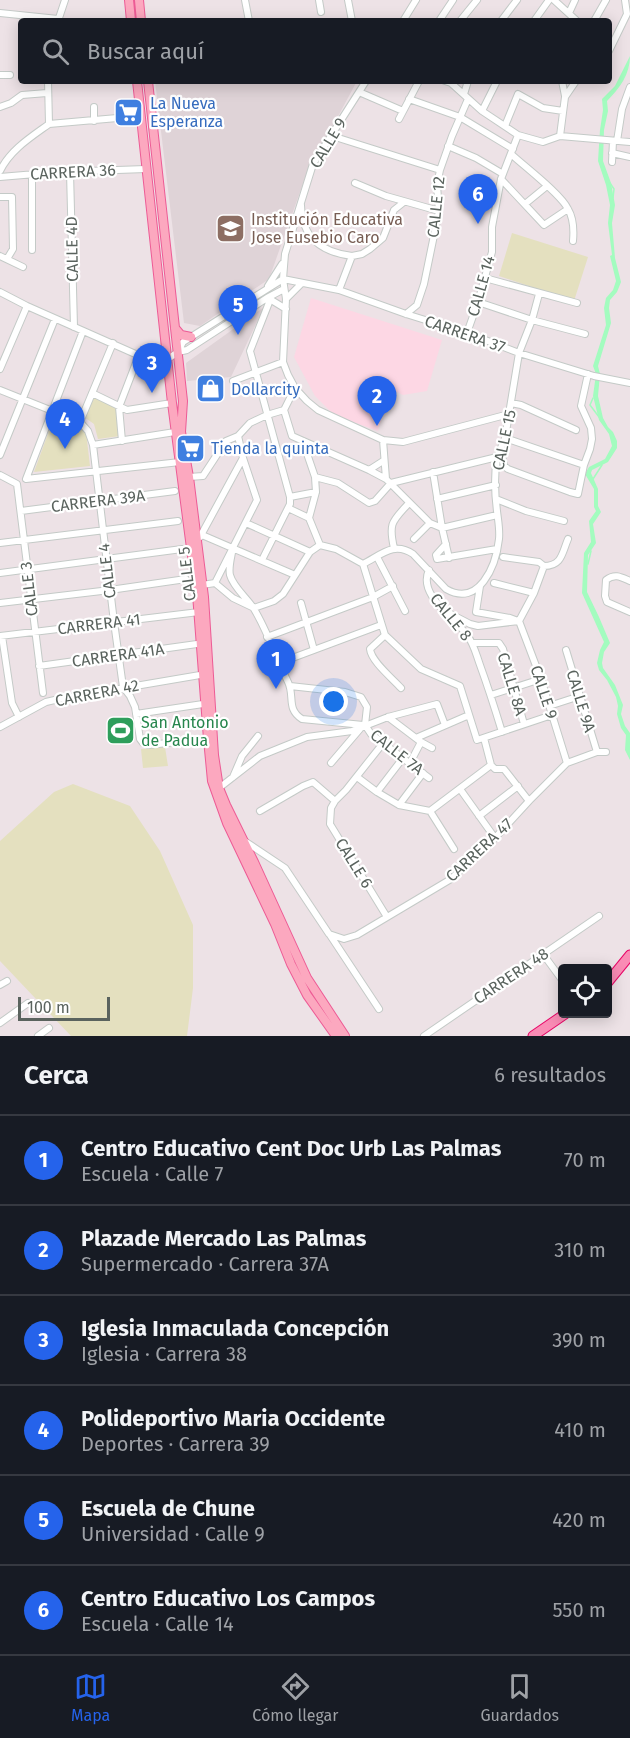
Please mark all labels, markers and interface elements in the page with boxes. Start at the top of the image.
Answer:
search box [18,18,612,84]
icon: search [39,35,72,68]
text: Buscar aquí [87,38,204,65]
place label: La Nueva Esperanza [150,94,223,131]
supermarket icon: La Nueva Esperanza [113,96,145,128]
street label: CALLE 9 [306,114,350,172]
street label: CARRERA 36 [30,160,116,184]
pin: 6 [458,174,498,224]
street label: CALLE 12 [423,175,449,239]
place label: Institución Educativa Jose Eusebio Caro [251,210,403,247]
school or university icon: Institución Educativa Jose Eusebio Caro [214,212,246,244]
street label: CALLE 4D [62,216,82,282]
street label: CALLE 14 [463,253,499,319]
pin: 5 [218,286,258,335]
street label: CARRERA 37 [422,311,508,357]
pin: 3 [132,344,172,393]
shop icon: Dollarcity [194,373,226,405]
pin: 2 [358,376,397,426]
place label: Dollarcity [231,380,300,399]
pin: 4 [46,400,84,449]
street label: CALLE 15 [488,408,520,472]
supermarket icon: Tienda la quinta [174,432,206,464]
place label: Tienda la quinta [211,439,329,458]
street label: CARRERA 39A [50,486,147,516]
street label: CALLE 4 [94,542,120,600]
street label: CALLE 5 [174,546,200,602]
street label: CALLE 3 [16,561,42,617]
street label: CALLE 8 [426,589,476,645]
street label: CARRERA 41 [56,609,142,639]
street label: CARRERA 41A [71,639,166,671]
pin: 1 [256,640,296,689]
street label: CALLE 8A [493,650,531,719]
street label: CALLE 9 [526,663,562,721]
street label: CALLE 9A [563,667,600,735]
street label: CARRERA 42 [53,676,141,710]
your location [319,687,348,716]
place label: San Antonio de Padua [141,713,229,750]
sports icon: San Antonio de Padua [104,715,136,747]
street label: CALLE 7A [366,725,428,779]
street label: CARRERA 47 [442,814,516,886]
street label: CALLE 6 [331,834,377,892]
street label: CARRERA 48 [470,944,552,1008]
map controls [558,964,612,1018]
button: locate [558,964,612,1018]
scale bar [18,994,110,1022]
text: 100 m [27,998,70,1017]
text: Cerca [24,1060,89,1091]
text: 6 resultados [494,1063,606,1087]
text: Centro Educativo Cent Doc Urb Las Palmas [81,1135,501,1162]
text: 1 [39,1148,48,1172]
text: 70 m [564,1148,606,1172]
text: Escuela · Calle 7 [81,1162,223,1186]
text: Plazade Mercado Las Palmas [81,1225,366,1252]
text: 2 [38,1238,49,1262]
text: 310 m [554,1238,606,1262]
text: Supermercado · Carrera 37A [81,1252,329,1276]
text: Iglesia Inmaculada Concepción [81,1315,389,1342]
text: 3 [38,1328,49,1352]
text: 390 m [552,1328,606,1352]
text: Iglesia · Carrera 38 [81,1342,247,1366]
text: Polideportivo Maria Occidente [81,1405,385,1432]
text: 4 [38,1418,49,1442]
text: 410 m [554,1418,606,1442]
text: Deportes · Carrera 39 [81,1432,270,1456]
text: Escuela de Chune [81,1495,255,1522]
text: 5 [38,1508,49,1532]
text: 420 m [552,1508,606,1532]
text: Universidad · Calle 9 [81,1522,265,1546]
text: Centro Educativo Los Campos [81,1585,375,1612]
text: 6 [38,1598,49,1622]
text: 550 m [552,1598,606,1622]
text: Escuela · Calle 14 [81,1612,234,1636]
tab: Mapa [71,1670,110,1725]
tab: Cómo llegar [252,1670,338,1725]
tab: Guardados [480,1670,559,1725]

